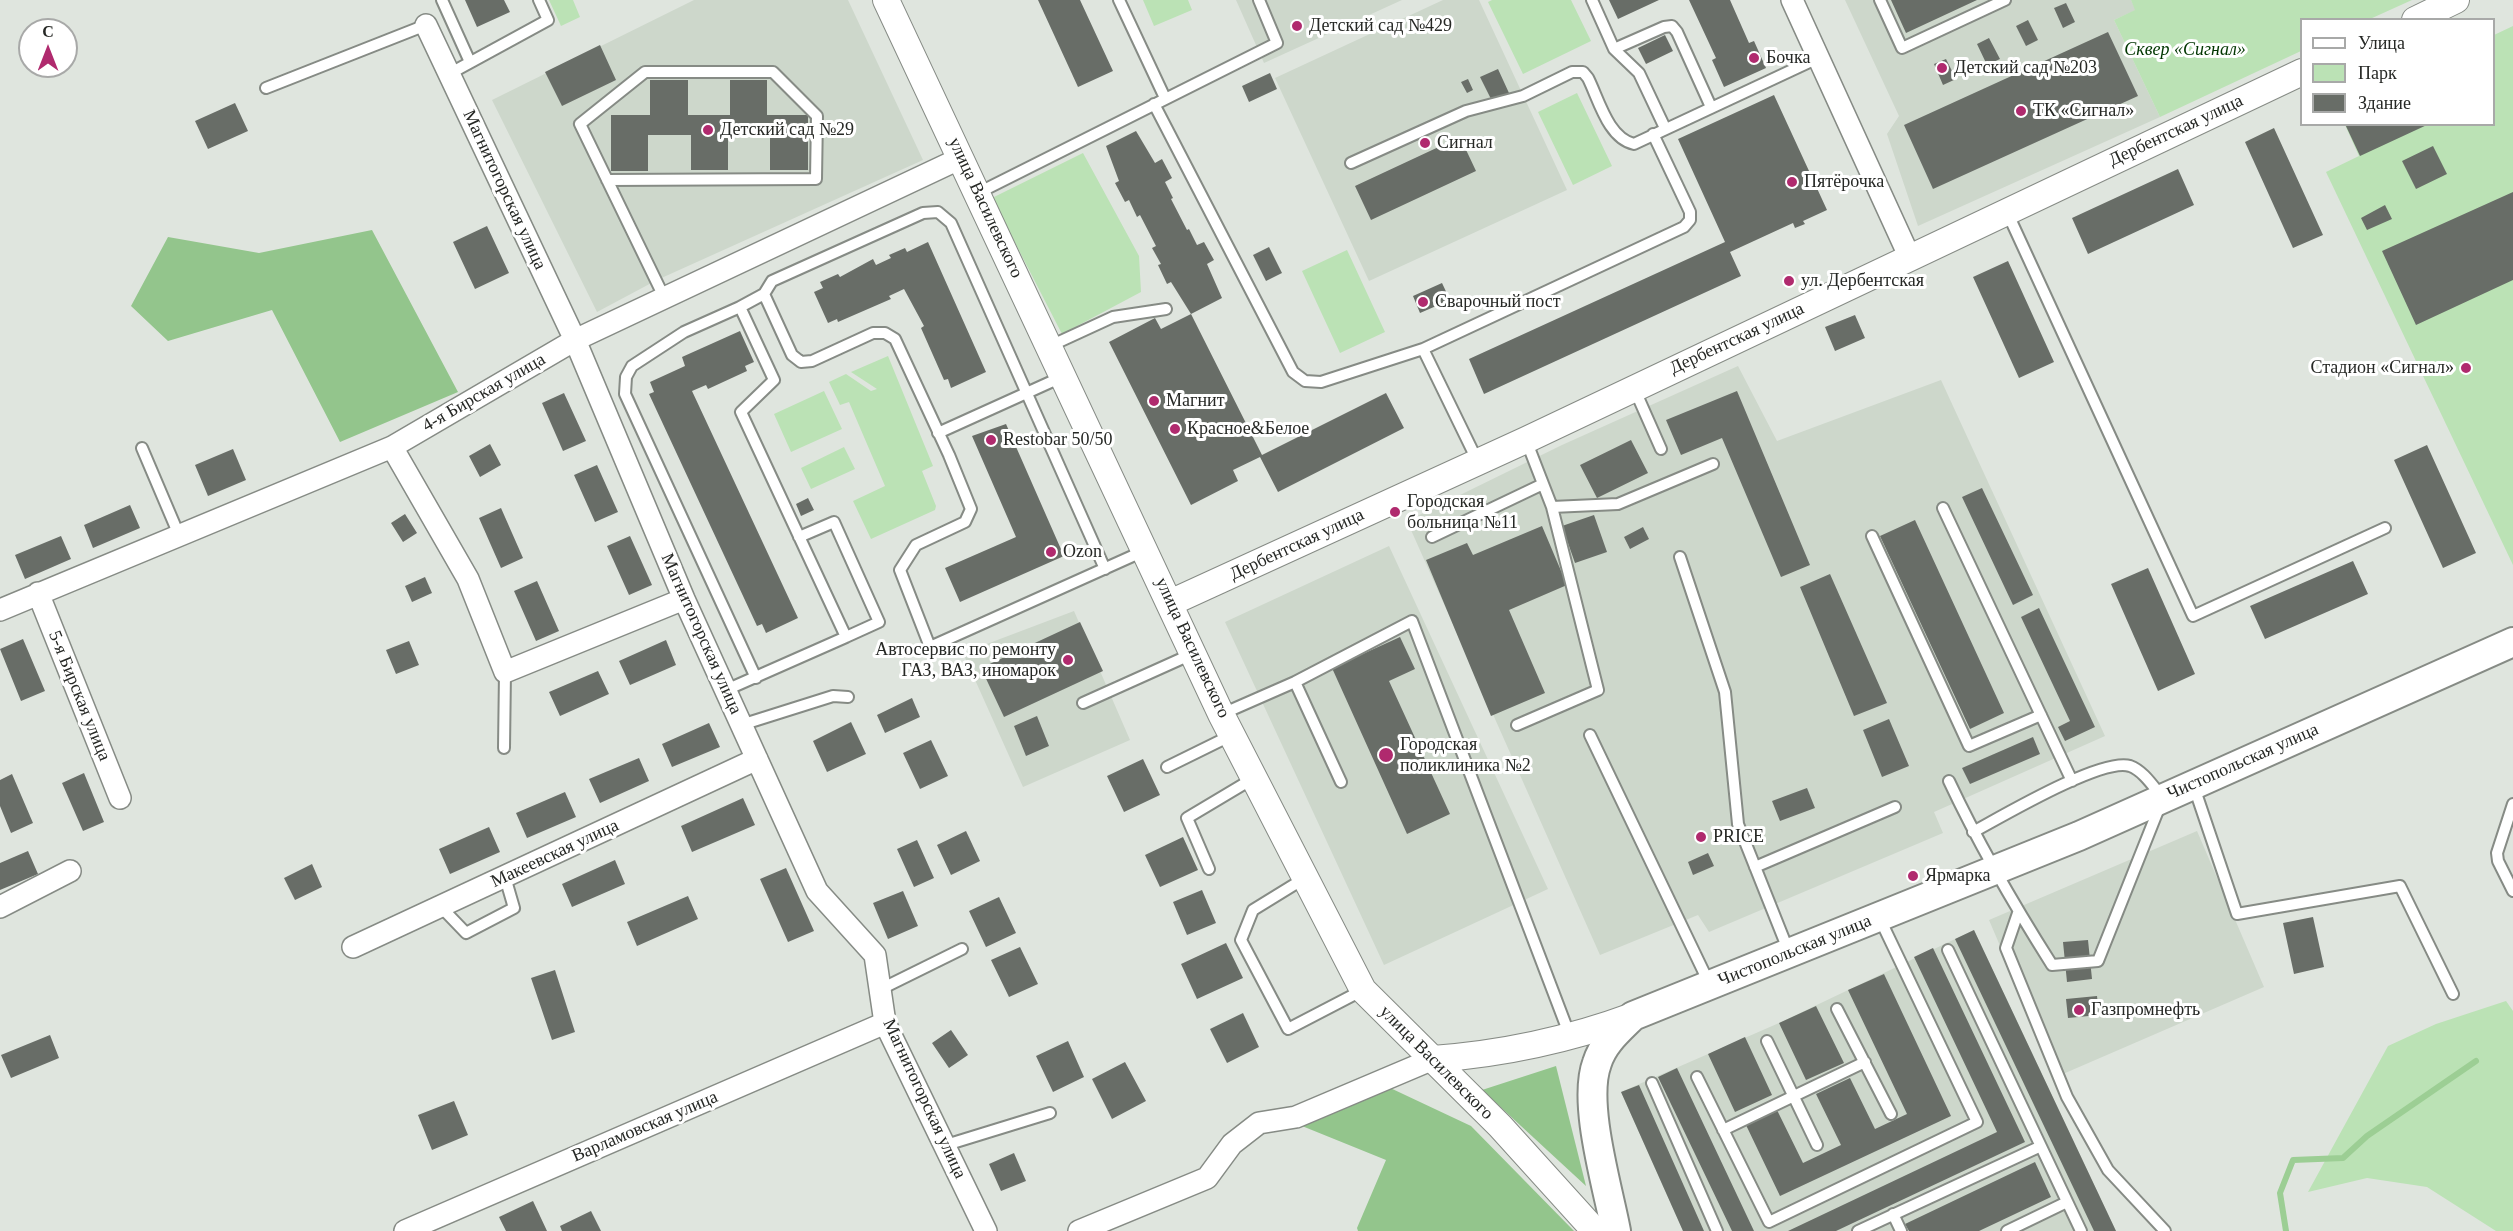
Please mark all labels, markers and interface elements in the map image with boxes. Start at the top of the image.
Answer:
place label: Детский сад №429 [1309,15,1452,37]
north arrow [18,18,78,78]
legend [2300,18,2495,126]
marker: Детский сад №429 [1290,19,1304,33]
text: С [42,23,54,40]
text: Улица [2358,33,2405,53]
park label: Сквер «Сигнал» [2124,39,2246,61]
place label: Бочка [1766,47,1810,69]
marker: Бочка [1747,51,1761,65]
place label: Детский сад №203 [1954,57,2097,79]
marker: Детский сад №203 [1935,61,1949,75]
text: Парк [2358,63,2397,83]
street label: Дербентская улица [2105,90,2247,172]
text: Здание [2358,93,2411,113]
place label: ТК «Сигнал» [2033,100,2134,122]
marker: ТК «Сигнал» [2014,104,2028,118]
street label: Магнитогорская улица [457,107,551,273]
place label: Детский сад №29 [720,119,854,141]
marker: Детский сад №29 [701,123,715,137]
place label: Сигнал [1437,132,1493,154]
street label: улица Василевского [943,134,1027,282]
marker: Сигнал [1418,136,1432,150]
place label: Пятёрочка [1804,171,1884,193]
marker: Пятёрочка [1785,175,1799,189]
place label: ул. Дербентская [1801,270,1924,292]
marker: ул. Дербентская [1782,274,1796,288]
place label: Сварочный пост [1435,291,1561,313]
marker: Сварочный пост [1416,295,1430,309]
street label: Дербентская улица [1666,298,1808,380]
street label: 4-я Бирская улица [419,349,549,437]
place label: Стадион «Сигнал» [2310,357,2454,379]
marker: Стадион «Сигнал» [2459,361,2473,375]
place label: Магнит [1166,390,1225,412]
marker: Магнит [1147,394,1161,408]
place label: Красное&Белое [1187,418,1309,440]
marker: Красное&Белое [1168,422,1182,436]
place label: Restobar 50/50 [1003,429,1112,451]
marker: Restobar 50/50 [984,433,998,447]
place label: Городская больница №11 [1407,491,1518,534]
street label: Дербентская улица [1226,504,1368,586]
marker: Городская больница №11 [1388,505,1402,519]
place label: Ozon [1063,541,1102,563]
marker: Ozon [1044,545,1058,559]
street label: Магнитогорская улица [656,550,746,718]
street label: улица Василевского [1150,574,1234,722]
street label: 5-я Бирская улица [43,628,115,764]
place label: Автосервис по ремонту ГАЗ, ВАЗ, иномарок [875,639,1056,682]
marker: Автосервис по ремонту ГАЗ, ВАЗ, иномарок [1061,653,1075,667]
street label: Чистопольская улица [2164,719,2322,805]
place label: Городская поликлиника №2 [1400,734,1531,777]
marker: Городская поликлиника №2 [1377,746,1395,764]
street label: Макеевская улица [488,815,622,893]
place label: PRICE [1713,826,1764,848]
marker: PRICE [1694,830,1708,844]
place label: Ярмарка [1925,865,1990,887]
marker: Ярмарка [1906,869,1920,883]
street label: Чистопольская улица [1715,910,1875,992]
place label: Газпромнефть [2091,999,2200,1021]
street label: улица Василевского [1374,1001,1498,1125]
marker: Газпромнефть [2072,1003,2086,1017]
street label: Магнитогорская улица [877,1016,971,1182]
street label: Варламовская улица [569,1087,721,1167]

